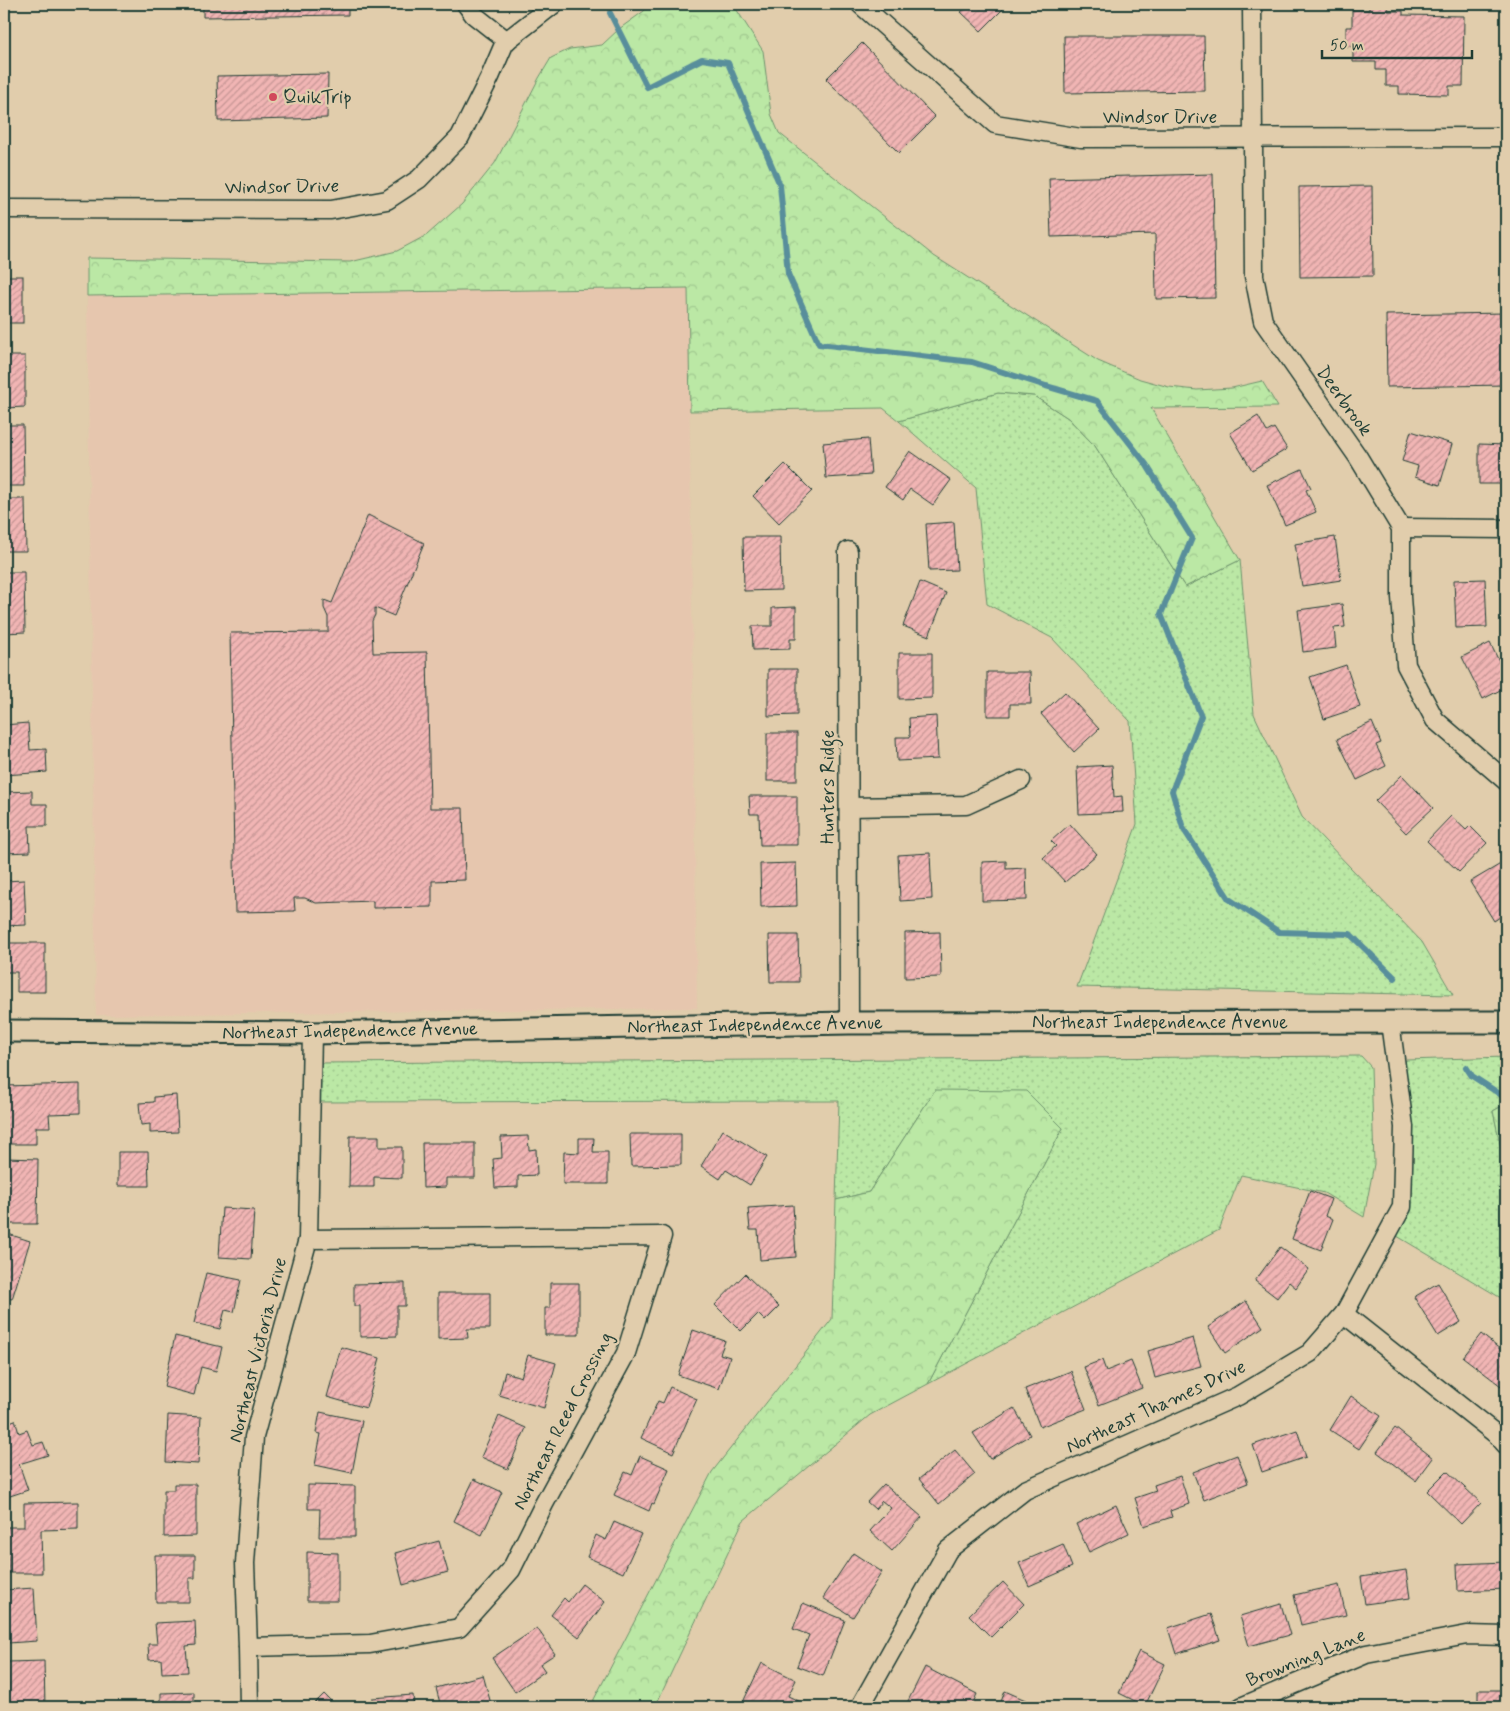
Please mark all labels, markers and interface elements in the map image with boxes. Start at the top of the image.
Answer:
scale bar [1322,28,1472,60]
text: 50 m [1330,36,1364,56]
place label: QuikTrip [283,85,352,110]
marker: QuikTrip [267,91,279,103]
street label: Windsor Drive [1103,105,1217,130]
street label: Windsor Drive [224,174,340,200]
street label: Deerbrook [1310,361,1378,441]
street label: Hunters Ridge [816,730,844,844]
street label: Northeast Independence Avenue [627,1010,883,1040]
street label: Northeast Independence Avenue [1032,1010,1288,1035]
street label: Northeast Independence Avenue [222,1016,478,1046]
street label: Northeast Victoria Drive [223,1255,293,1445]
street label: Northeast Reed Crossing [507,1328,620,1515]
street label: Northeast Thames Drive [1062,1354,1250,1460]
street label: Browning Lane [1243,1623,1370,1694]

